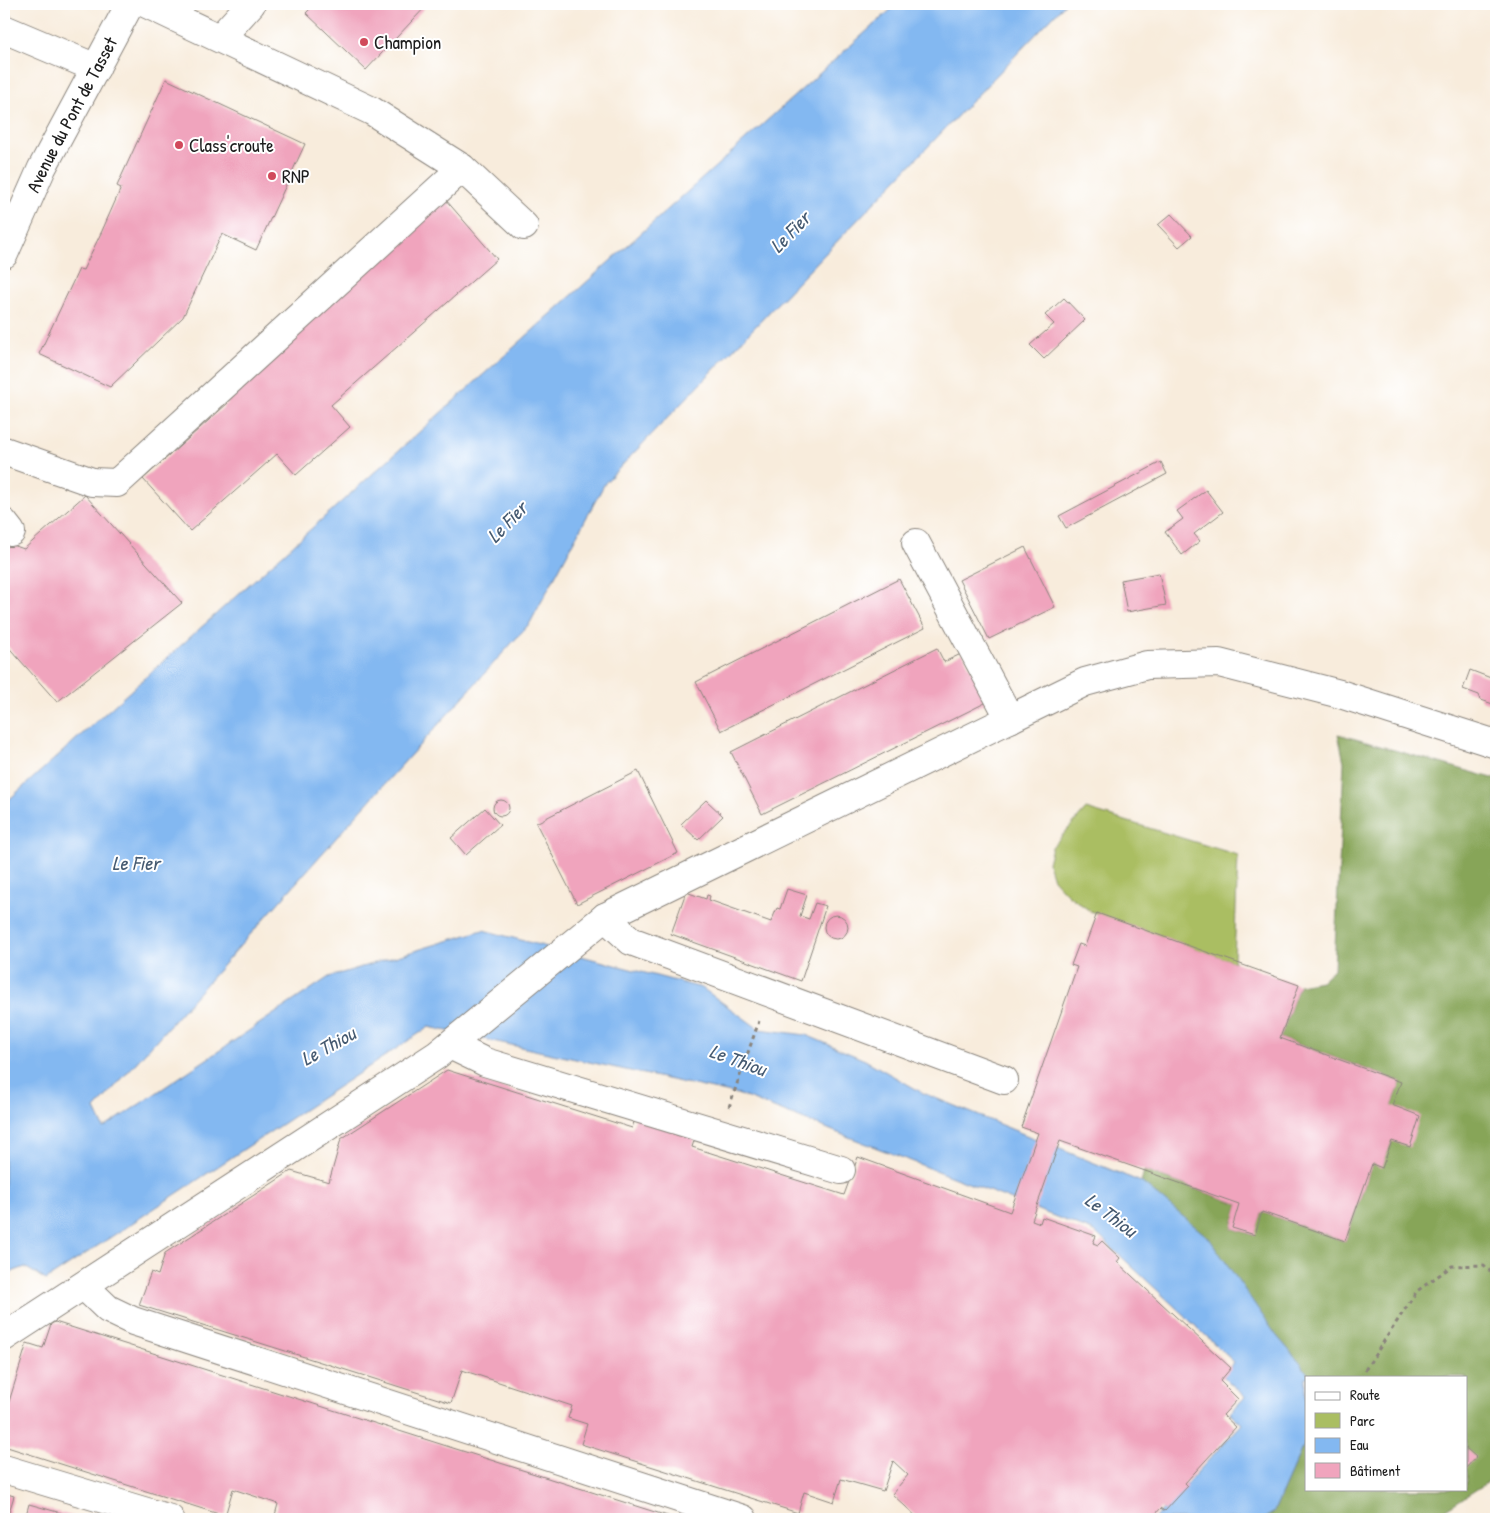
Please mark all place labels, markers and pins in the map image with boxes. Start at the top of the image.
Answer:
place label: Champion [374,29,441,55]
marker: Champion [358,36,370,48]
place label: Class'croute [189,132,274,158]
marker: Class'croute [173,139,185,151]
place label: RNP [282,163,310,189]
marker: RNP [266,170,278,182]

